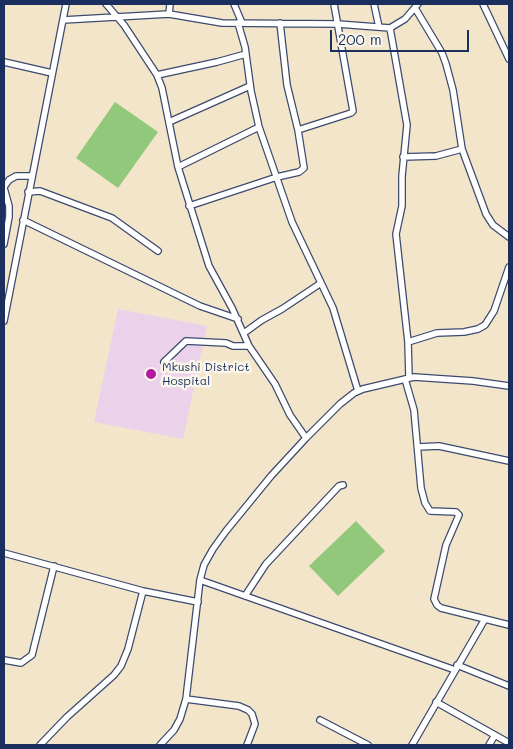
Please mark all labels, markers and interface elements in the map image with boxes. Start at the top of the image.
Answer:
scale bar [333,20,472,52]
text: 200 m [338,29,382,49]
place label: Mkushi District Hospital [162,360,250,388]
marker: Mkushi District Hospital [144,367,158,381]

